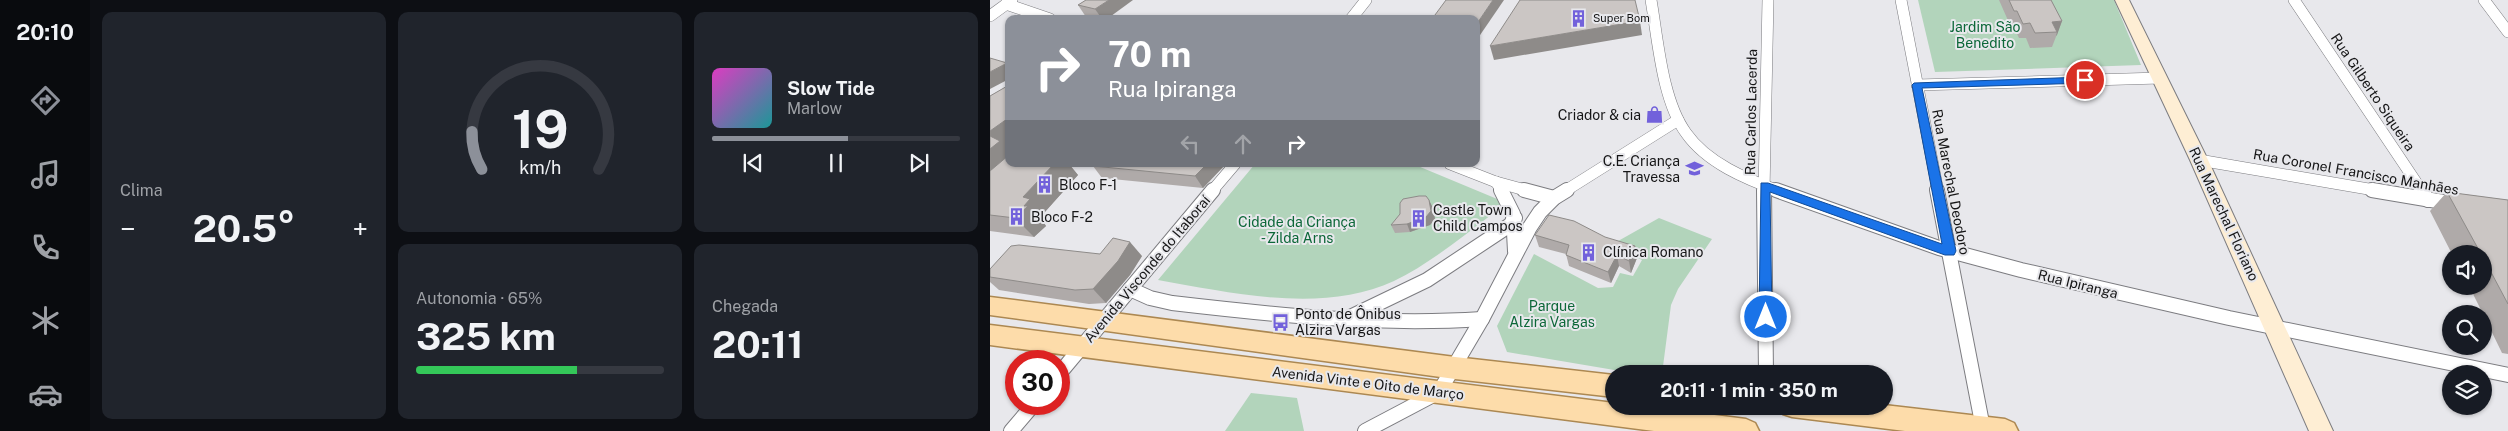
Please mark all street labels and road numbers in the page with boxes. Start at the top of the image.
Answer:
street label: Rua Gilberto Siqueira [2328,30,2418,154]
street label: Rua Carlos Lacerda [1742,49,1760,175]
street label: Rua Marechal Deodoro [1929,108,1973,256]
street label: Rua Marechal Floriano [2186,145,2262,284]
street label: Rua Coronel Francisco Manhães [2252,146,2460,198]
street label: Avenida Visconde do Itaboraí [1081,192,1214,346]
street label: Rua Ipiranga [2036,266,2120,302]
street label: Avenida Vinte e Oito de Março [1271,363,1465,403]

